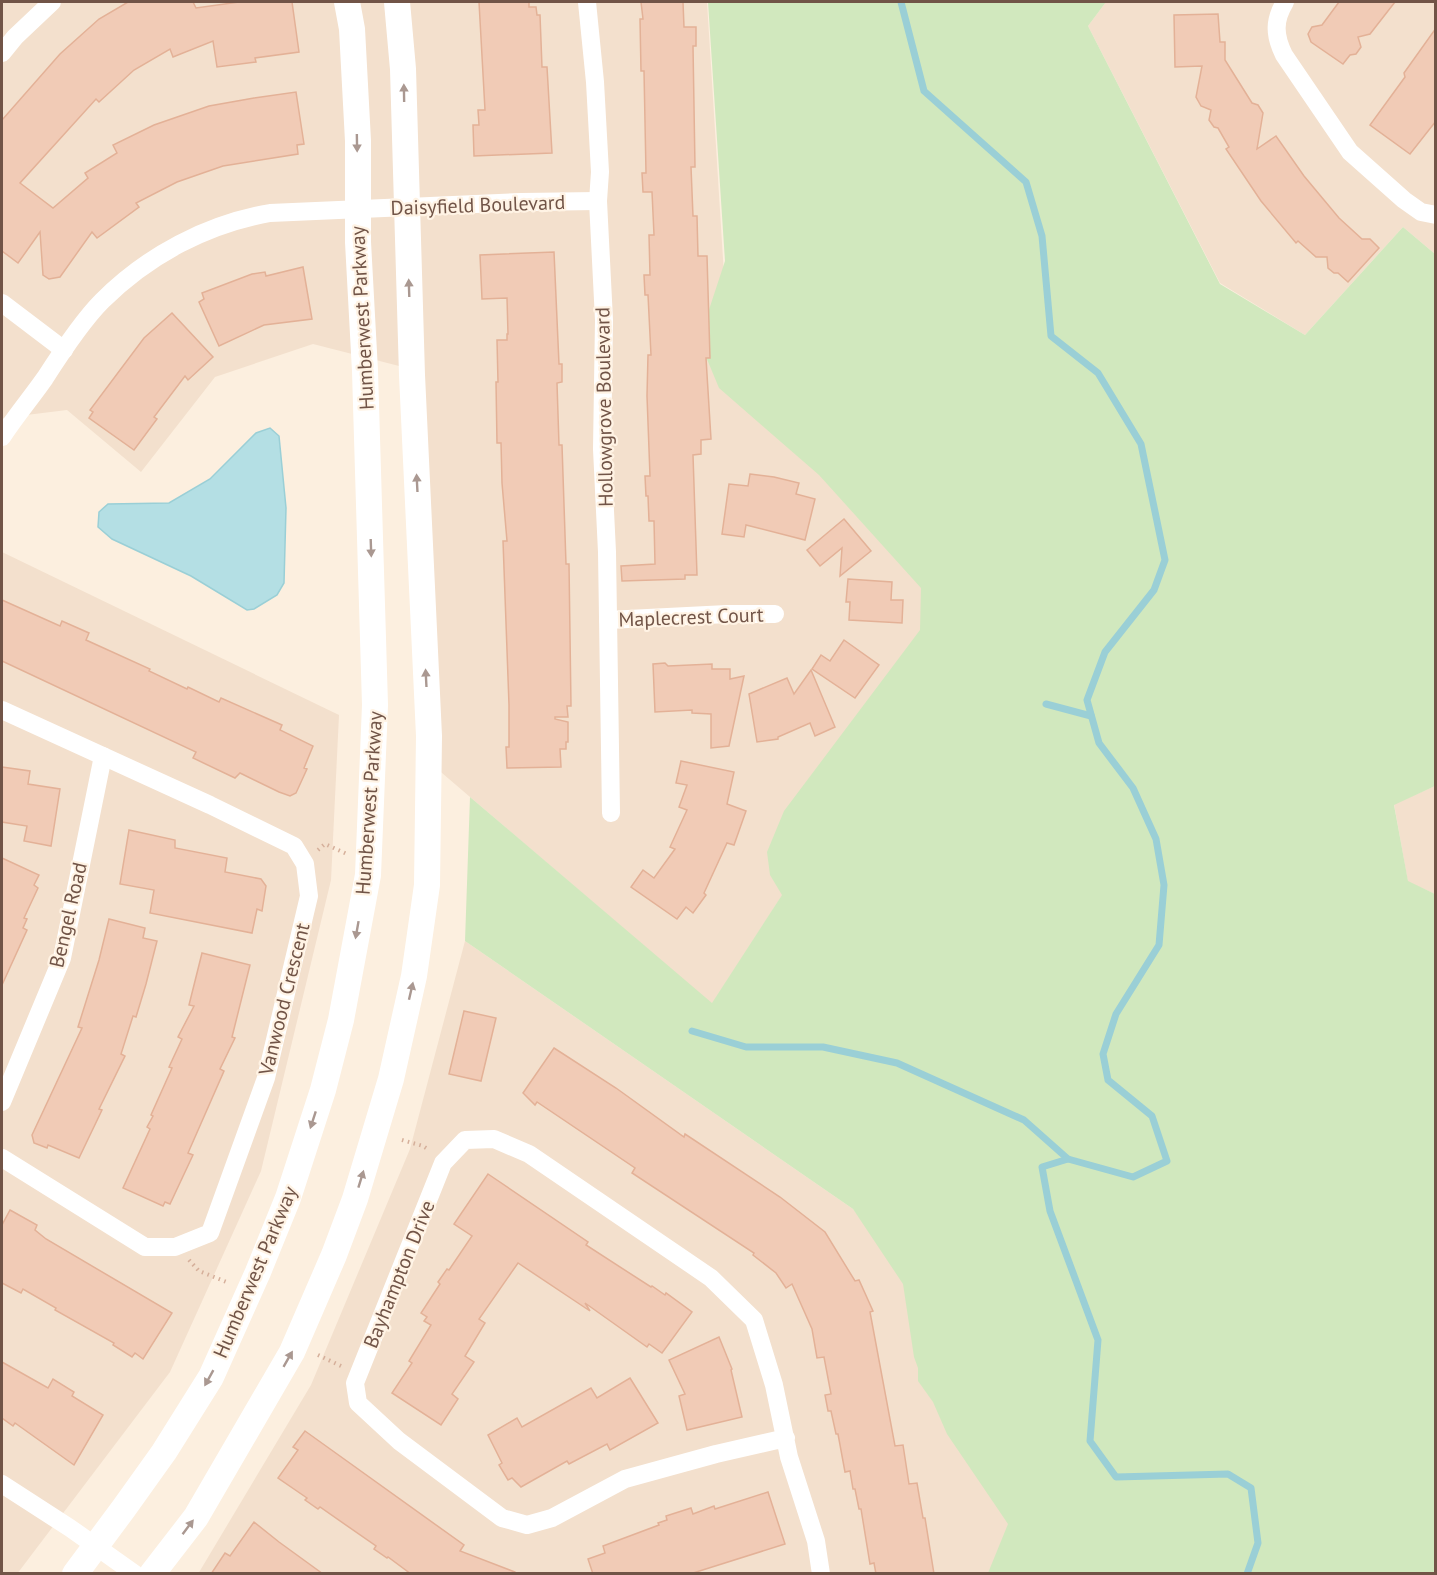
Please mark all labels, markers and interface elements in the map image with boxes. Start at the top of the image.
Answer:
one-way arrow [399,84,409,103]
one-way arrow [353,134,362,153]
street label: Daisyfield Boulevard [390,189,566,221]
street label: Humberwest Parkway [344,225,380,411]
one-way arrow [404,278,413,297]
street label: Hollowgrove Boulevard [589,307,619,507]
one-way arrow [412,473,421,492]
one-way arrow [367,539,376,558]
street label: Maplecrest Court [618,601,764,633]
one-way arrow [421,668,430,687]
street label: Humberwest Parkway [350,710,388,896]
street label: Bengel Road [43,860,93,970]
street label: Vanwood Crescent [252,920,316,1079]
one-way arrow [353,921,362,940]
one-way arrow [407,981,416,1000]
one-way arrow [308,1111,317,1129]
one-way arrow [357,1170,366,1188]
street label: Humberwest Parkway [207,1182,303,1362]
street label: Bayhampton Drive [357,1196,441,1352]
one-way arrow [282,1351,292,1368]
one-way arrow [204,1370,214,1387]
one-way arrow [182,1520,194,1536]

